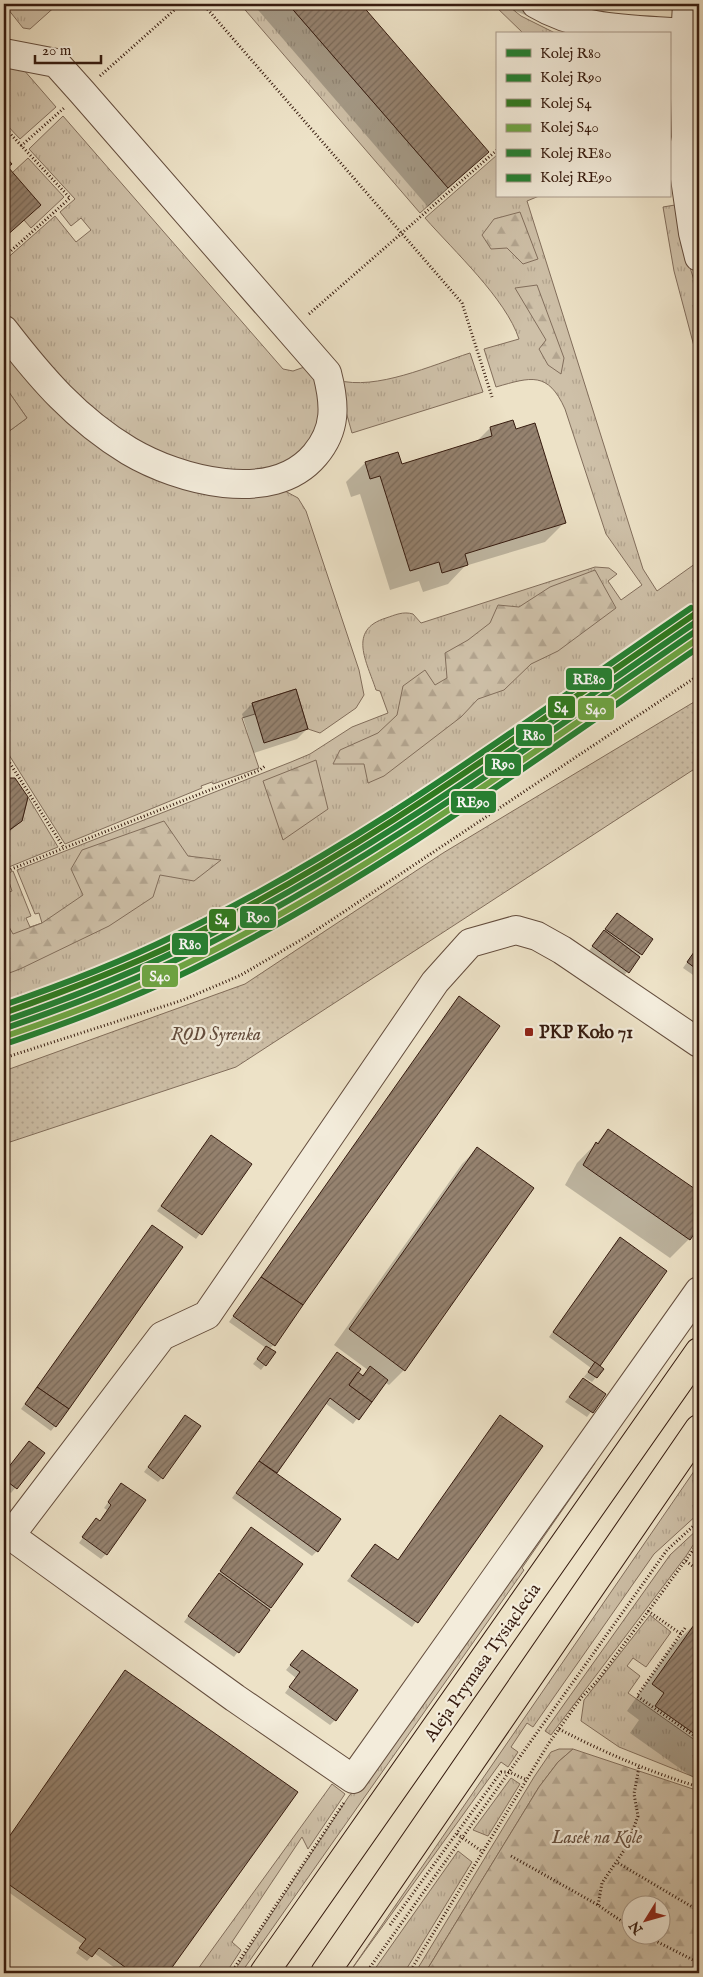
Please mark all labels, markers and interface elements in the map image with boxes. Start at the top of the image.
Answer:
scale bar [35,32,101,64]
legend [496,32,670,198]
text: 20 m [42,41,72,60]
text: Kolej R80 [540,44,601,63]
text: Kolej R90 [540,68,602,87]
text: Kolej S4 [540,94,592,113]
text: Kolej S40 [540,118,599,137]
text: Kolej RE80 [540,144,612,163]
text: Kolej RE90 [540,168,612,187]
line badge: RE80 [565,667,613,691]
text: RE80 [573,671,605,689]
line badge: S4 [547,695,576,719]
line badge: S40 [577,697,615,721]
text: S4 [554,699,569,717]
text: S40 [586,701,607,719]
line badge: R80 [515,723,553,747]
text: R80 [523,727,546,745]
line badge: R90 [484,753,522,777]
text: R90 [491,756,515,774]
line badge: RE90 [450,790,497,814]
text: RE90 [456,794,490,812]
line badge: R90 [239,905,277,929]
line badge: S4 [208,908,237,932]
text: R90 [246,909,270,927]
text: S4 [215,911,230,929]
line badge: R80 [171,932,209,956]
text: R80 [179,936,202,954]
line badge: S40 [141,964,179,988]
text: S40 [150,968,171,986]
place label: PKP Koło 71 [539,1022,633,1045]
park label: ROD Syrenka [171,1024,261,1047]
marker: PKP Koło 71 [523,1026,535,1038]
street label: Aleja Prymasa Tysiąclecia [419,1579,547,1747]
park label: Lasek na Kole [551,1827,642,1850]
north arrow [620,1894,670,1944]
text: N [626,1917,648,1938]

